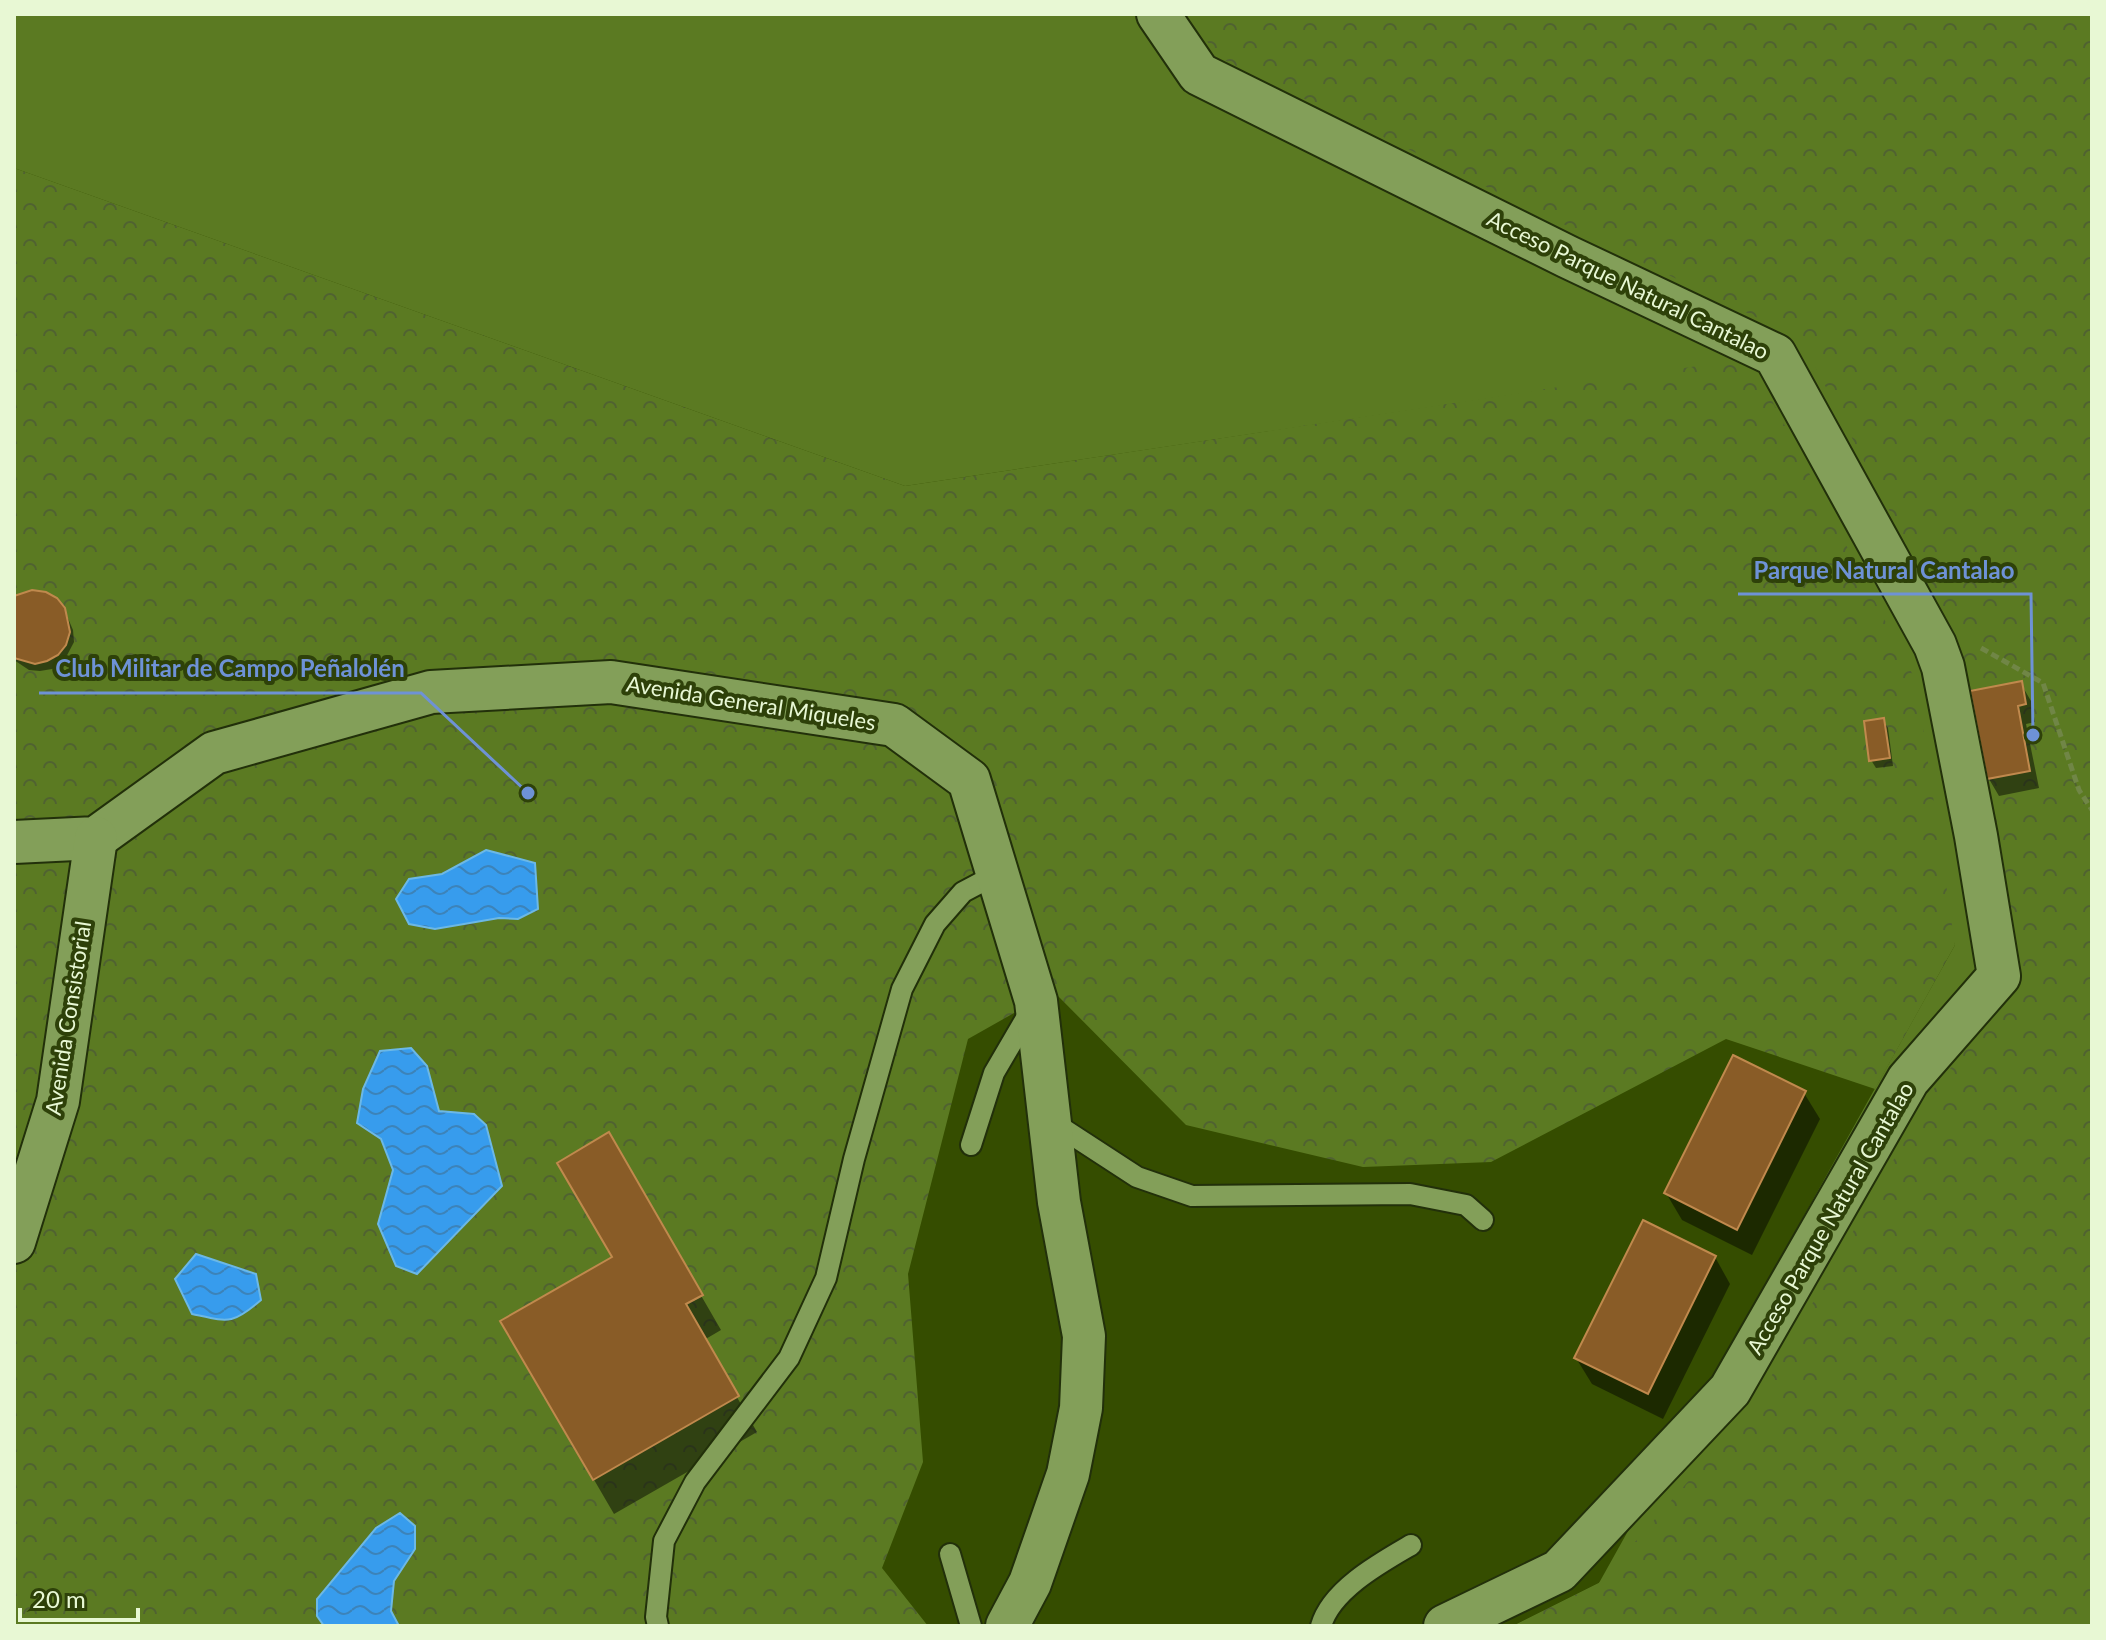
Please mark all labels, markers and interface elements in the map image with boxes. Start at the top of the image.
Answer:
street label: Acceso Parque Natural Cantalao [1483,205,1773,365]
callout: Parque Natural Cantalao [1738,546,2031,594]
text: Parque Natural Cantalao [1754,555,2015,584]
callout: Club Militar de Campo Peñalolén [39,645,421,693]
text: Club Militar de Campo Peñalolén [55,653,405,682]
street label: Avenida General Miqueles [624,669,878,736]
street label: Avenida Consistorial [39,919,96,1117]
street label: Acceso Parque Natural Cantalao [1740,1077,1919,1359]
scale bar [20,1572,138,1622]
text: 20 m [32,1584,86,1613]

